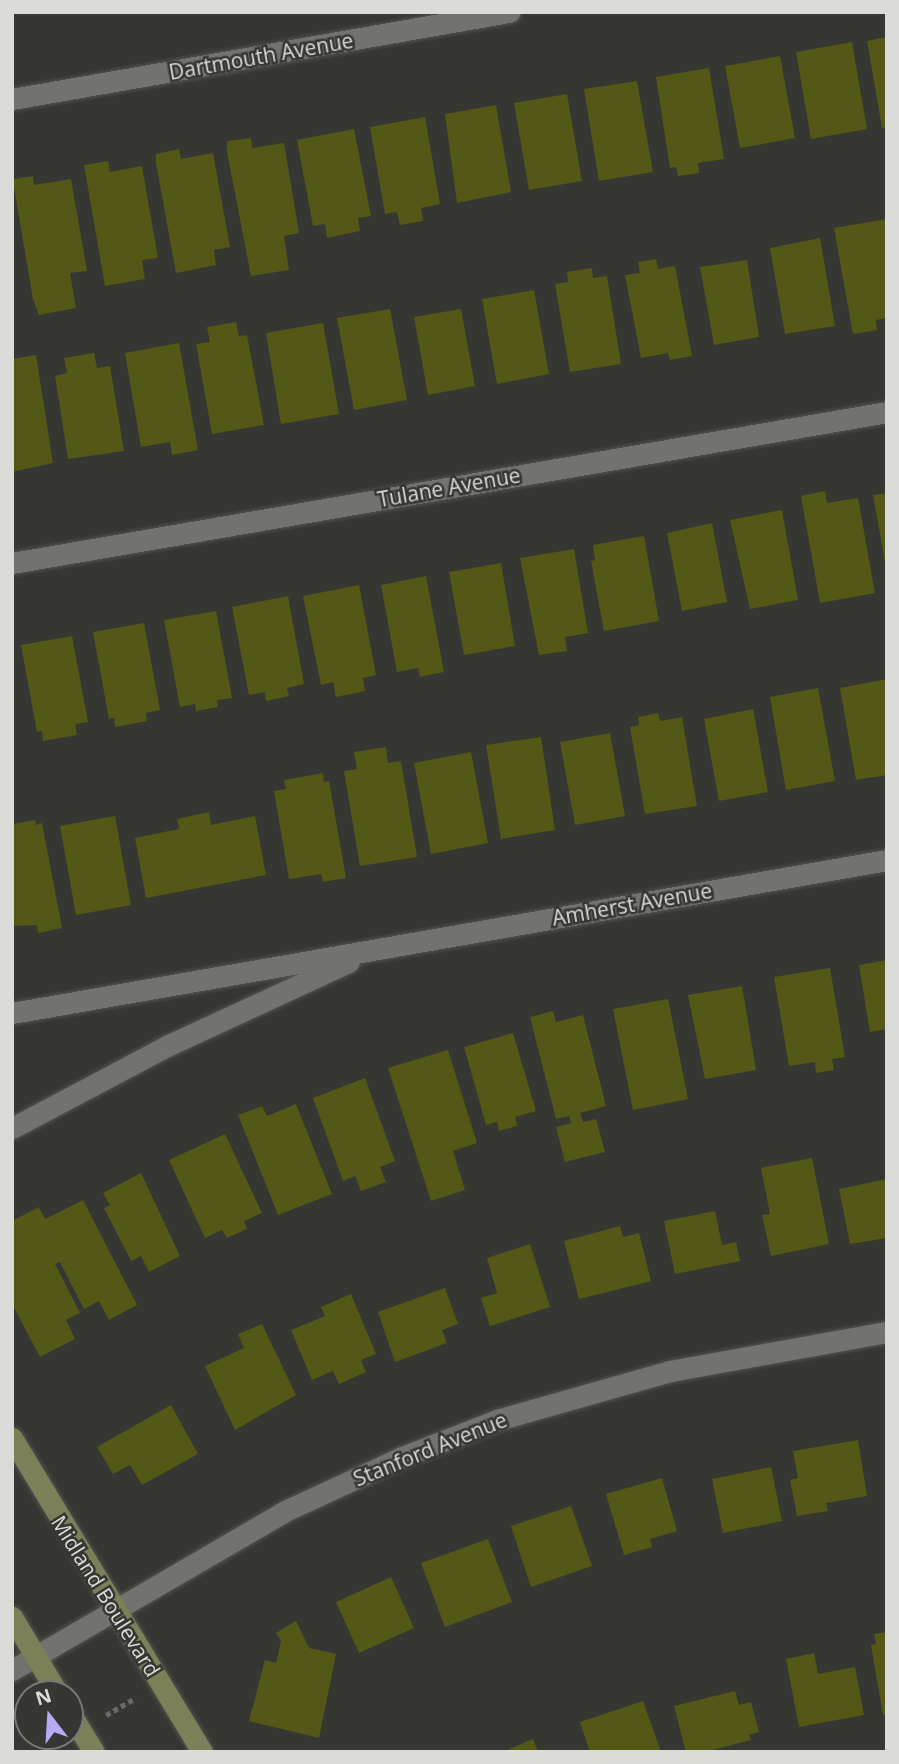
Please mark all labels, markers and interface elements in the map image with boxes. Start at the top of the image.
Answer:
street label: Dartmouth Avenue [167,27,355,85]
street label: Tulane Avenue [376,462,522,512]
street label: Amherst Avenue [550,878,714,930]
street label: Stanford Avenue [350,1407,510,1491]
street label: Midland Boulevard [46,1511,166,1681]
north arrow [14,1680,84,1750]
text: N [32,1682,55,1712]

